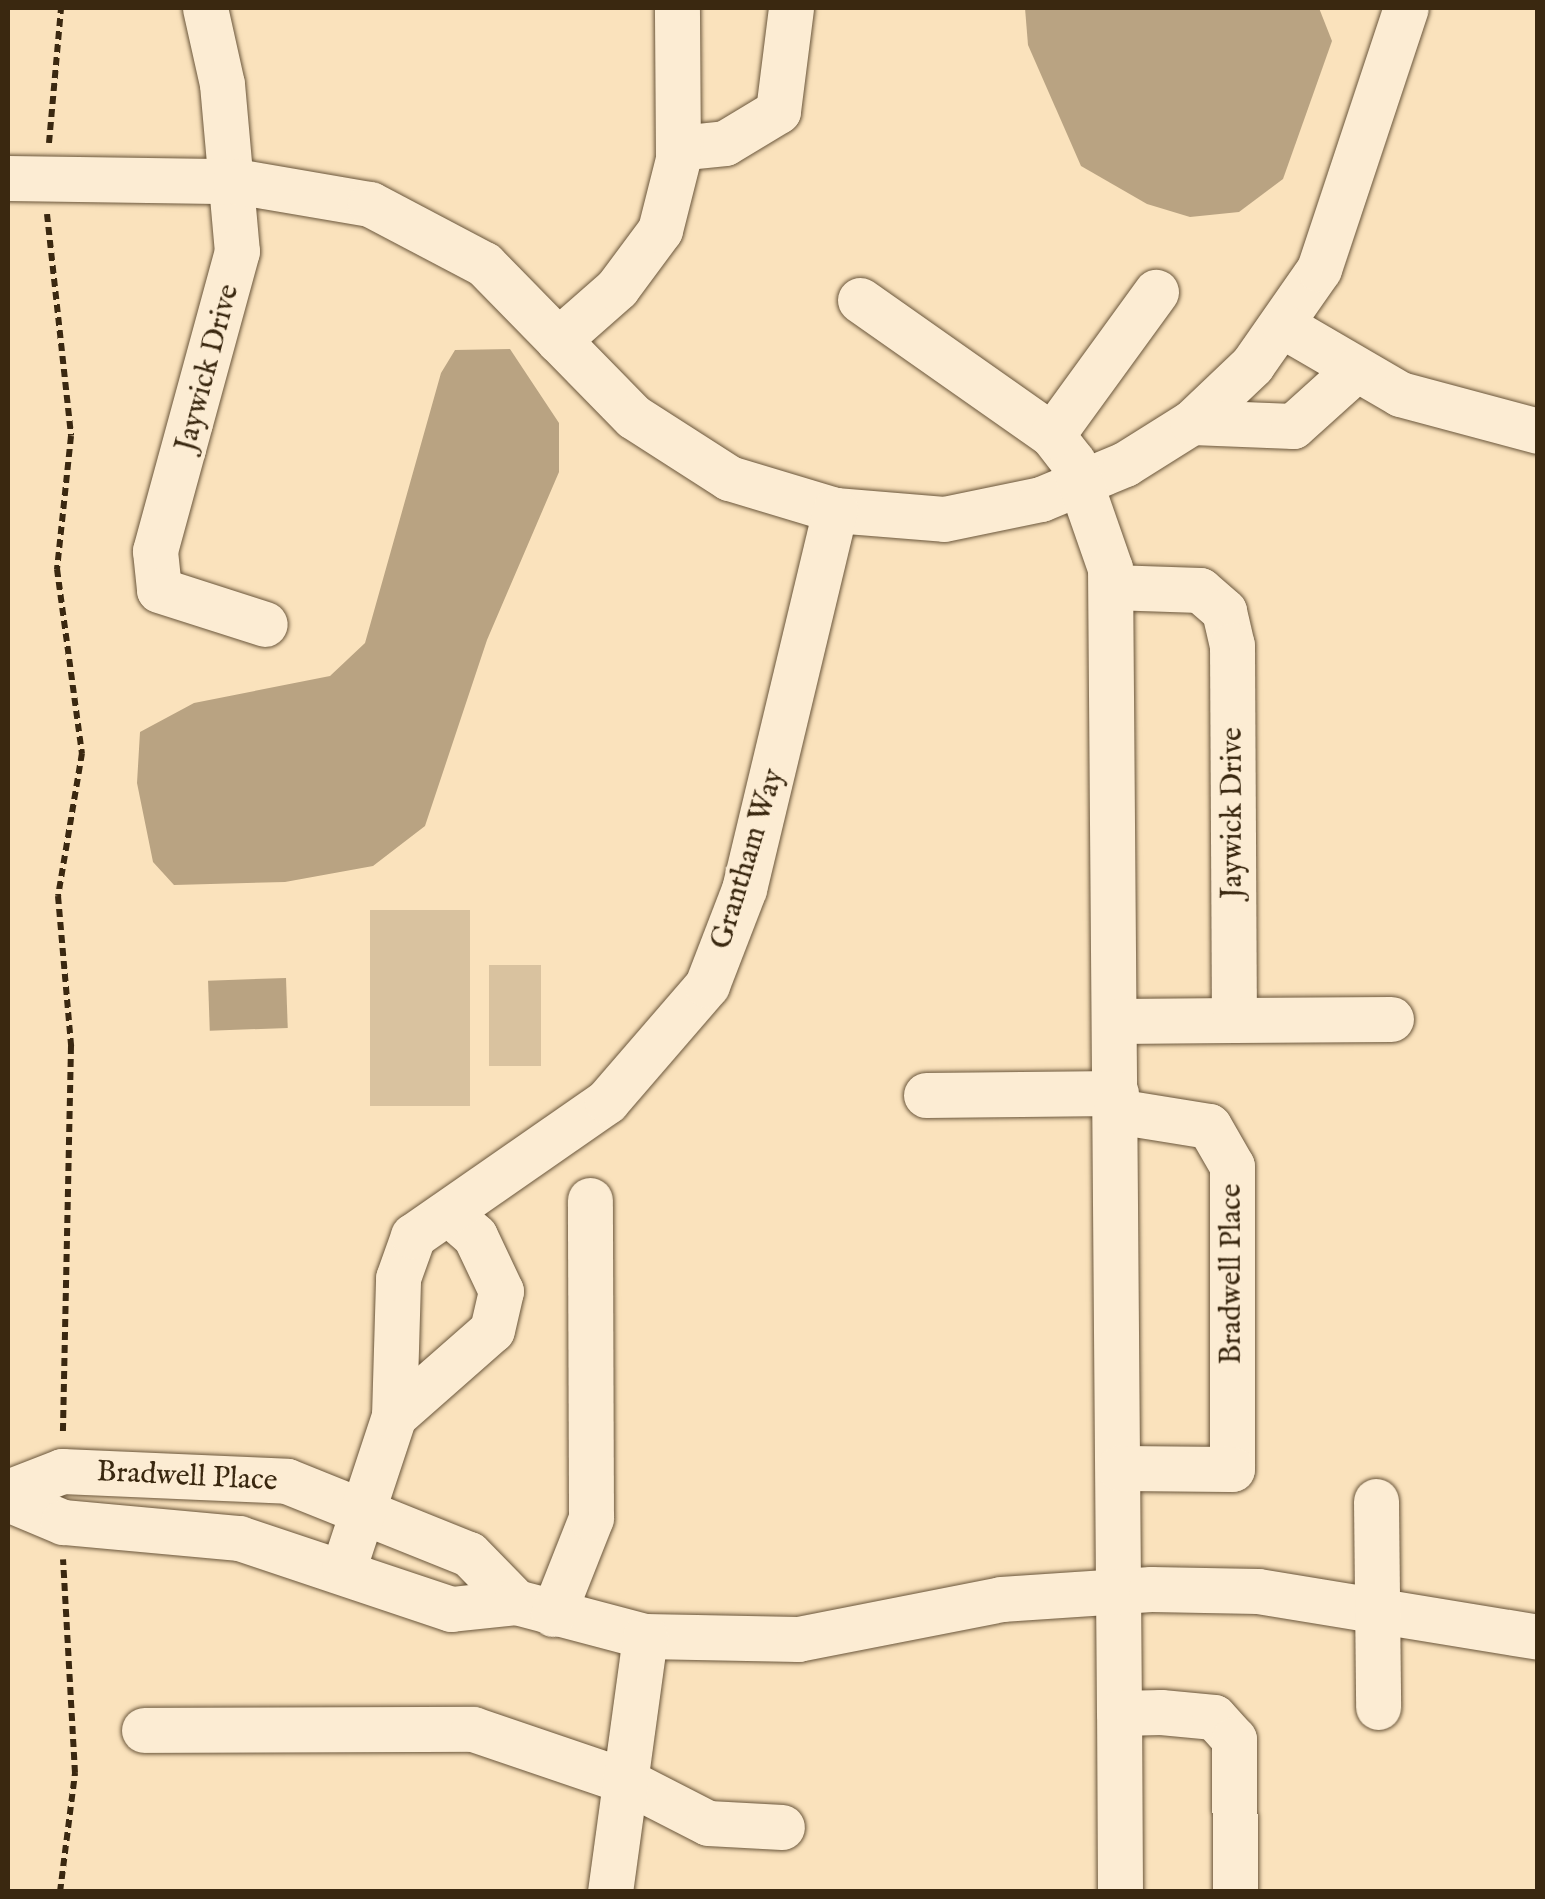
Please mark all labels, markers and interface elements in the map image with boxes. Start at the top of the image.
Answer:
street label: Jaywick Drive [168,280,248,456]
street label: Jaywick Drive [1215,727,1251,899]
street label: Grantham Way [703,764,793,954]
street label: Bradwell Place [1214,1183,1250,1365]
street label: Bradwell Place [96,1454,278,1500]

